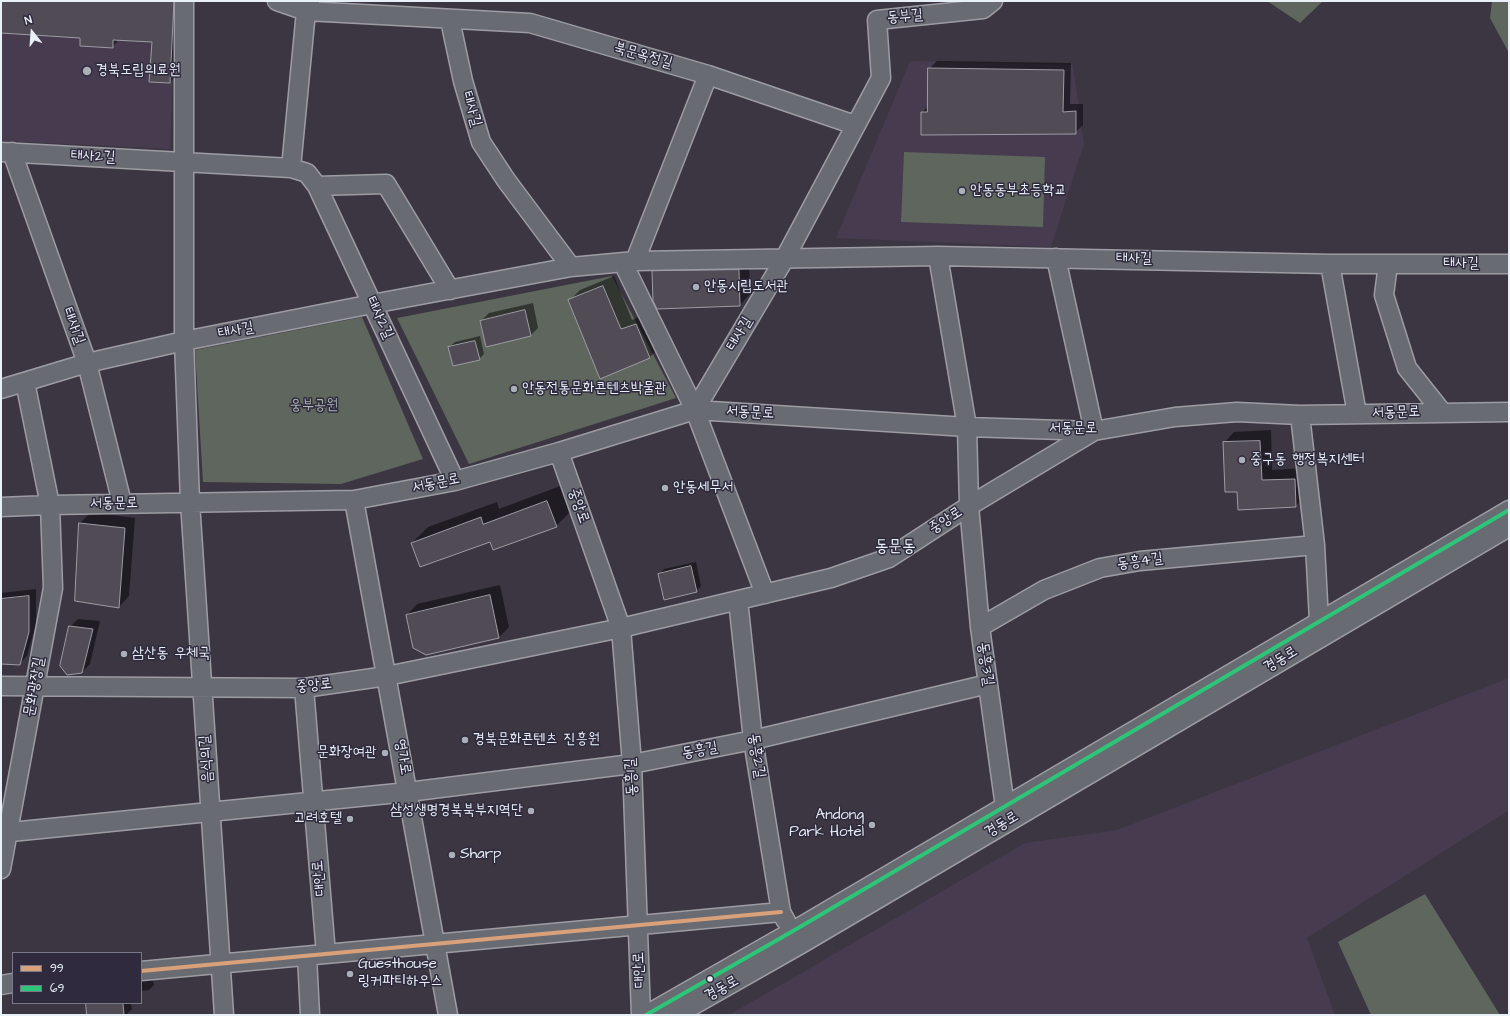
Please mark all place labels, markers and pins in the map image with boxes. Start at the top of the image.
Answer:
place label: 경북도립의료원 [96,62,180,80]
marker: 경북도립의료원 [81,65,93,77]
place label: 안동동부초등학교 [970,182,1067,200]
marker: 안동동부초등학교 [957,186,967,196]
place label: 안동시립도서관 [704,278,788,296]
marker: 안동시립도서관 [691,282,701,292]
place label: 안동전통문화콘텐츠박물관 [522,380,667,398]
marker: 안동전통문화콘텐츠박물관 [509,384,519,394]
place label: 중구동 행정복지센터 [1250,451,1365,469]
marker: 중구동 행정복지센터 [1237,455,1247,465]
place label: 안동세무서 [673,479,733,497]
marker: 안동세무서 [660,483,670,493]
place label: 삼산동 우체국 [132,645,210,663]
marker: 삼산동 우체국 [119,649,129,659]
place label: 경북문화콘텐츠 진흥원 [473,731,600,749]
marker: 경북문화콘텐츠 진흥원 [460,735,470,745]
place label: 문화장여관 [317,744,377,762]
marker: 문화장여관 [380,748,390,758]
place label: 삼성생명경북북부지역단 [390,802,523,820]
marker: 삼성생명경북북부지역단 [526,806,536,816]
place label: Andong Park Hotel [789,807,864,842]
place label: 고려호텔 [294,810,342,828]
marker: 고려호텔 [345,814,355,824]
marker: Andong Park Hotel [867,820,877,830]
place label: Sharp [460,846,501,864]
marker: Sharp [447,850,457,860]
place label: Guesthouse 링커파티하우스 [358,956,442,991]
marker: Guesthouse 링커파티하우스 [345,969,355,979]
unlabelled marker [705,974,715,984]

